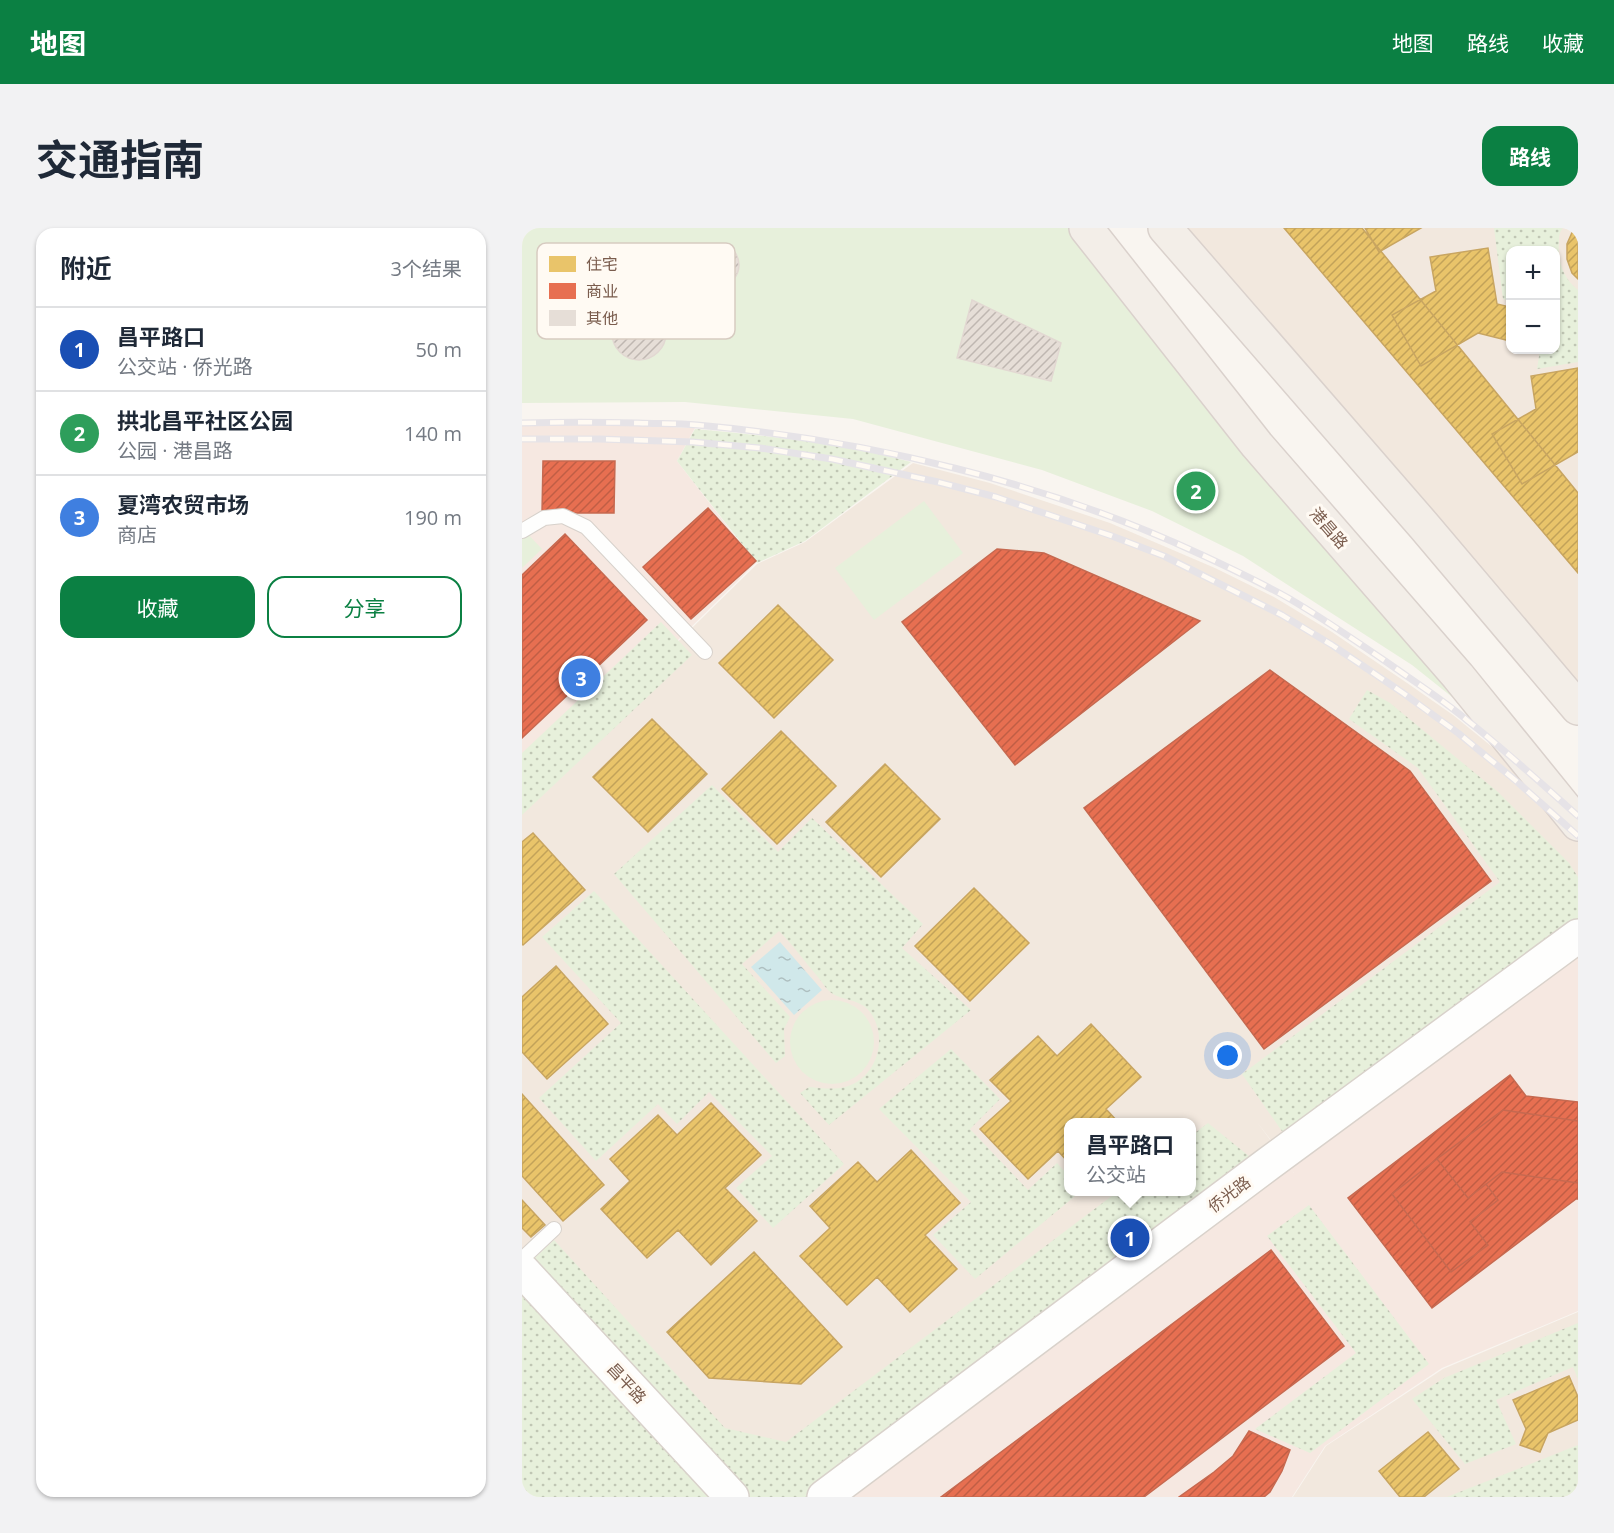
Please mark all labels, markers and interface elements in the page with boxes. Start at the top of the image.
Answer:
text: 地图 [30,24,86,62]
text: 地图 [1392,29,1434,57]
text: 路线 [1467,29,1509,57]
text: 收藏 [1542,29,1584,57]
button: 路线 [1482,126,1578,186]
text: 交通指南 [36,130,204,187]
legend [537,243,735,339]
map controls [1506,246,1560,354]
button: + [1506,246,1560,300]
text: 附近 [60,250,112,286]
text: 住宅 [586,253,618,275]
text: 3个结果 [391,255,462,282]
text: 商业 [586,280,618,302]
button: − [1506,300,1560,354]
text: 其他 [586,307,618,329]
text: 昌平路口 [117,321,205,351]
text: 1 [74,336,85,363]
text: 50 m [415,336,462,363]
text: 公交站 · 侨光路 [117,353,253,380]
text: 拱北昌平社区公园 [117,405,293,435]
text: 2 [74,420,85,447]
text: 140 m [404,420,462,447]
text: 公园 · 港昌路 [117,437,233,464]
pin: 2 [1176,468,1216,514]
text: 夏湾农贸市场 [117,489,249,519]
street label: 港昌路 [1305,503,1353,553]
text: 3 [74,504,85,531]
text: 190 m [404,504,462,531]
text: 商店 [117,521,157,548]
button: 收藏 [60,576,255,638]
button: 分享 [267,576,462,638]
pin: 3 [562,656,600,700]
your location [1213,1041,1242,1070]
popup [1064,1118,1196,1196]
text: 昌平路口 [1086,1129,1174,1159]
text: 公交站 [1086,1161,1146,1188]
street label: 侨光路 [1203,1171,1255,1217]
pin: 1 [1110,1216,1150,1260]
street label: 昌平路 [603,1358,651,1408]

